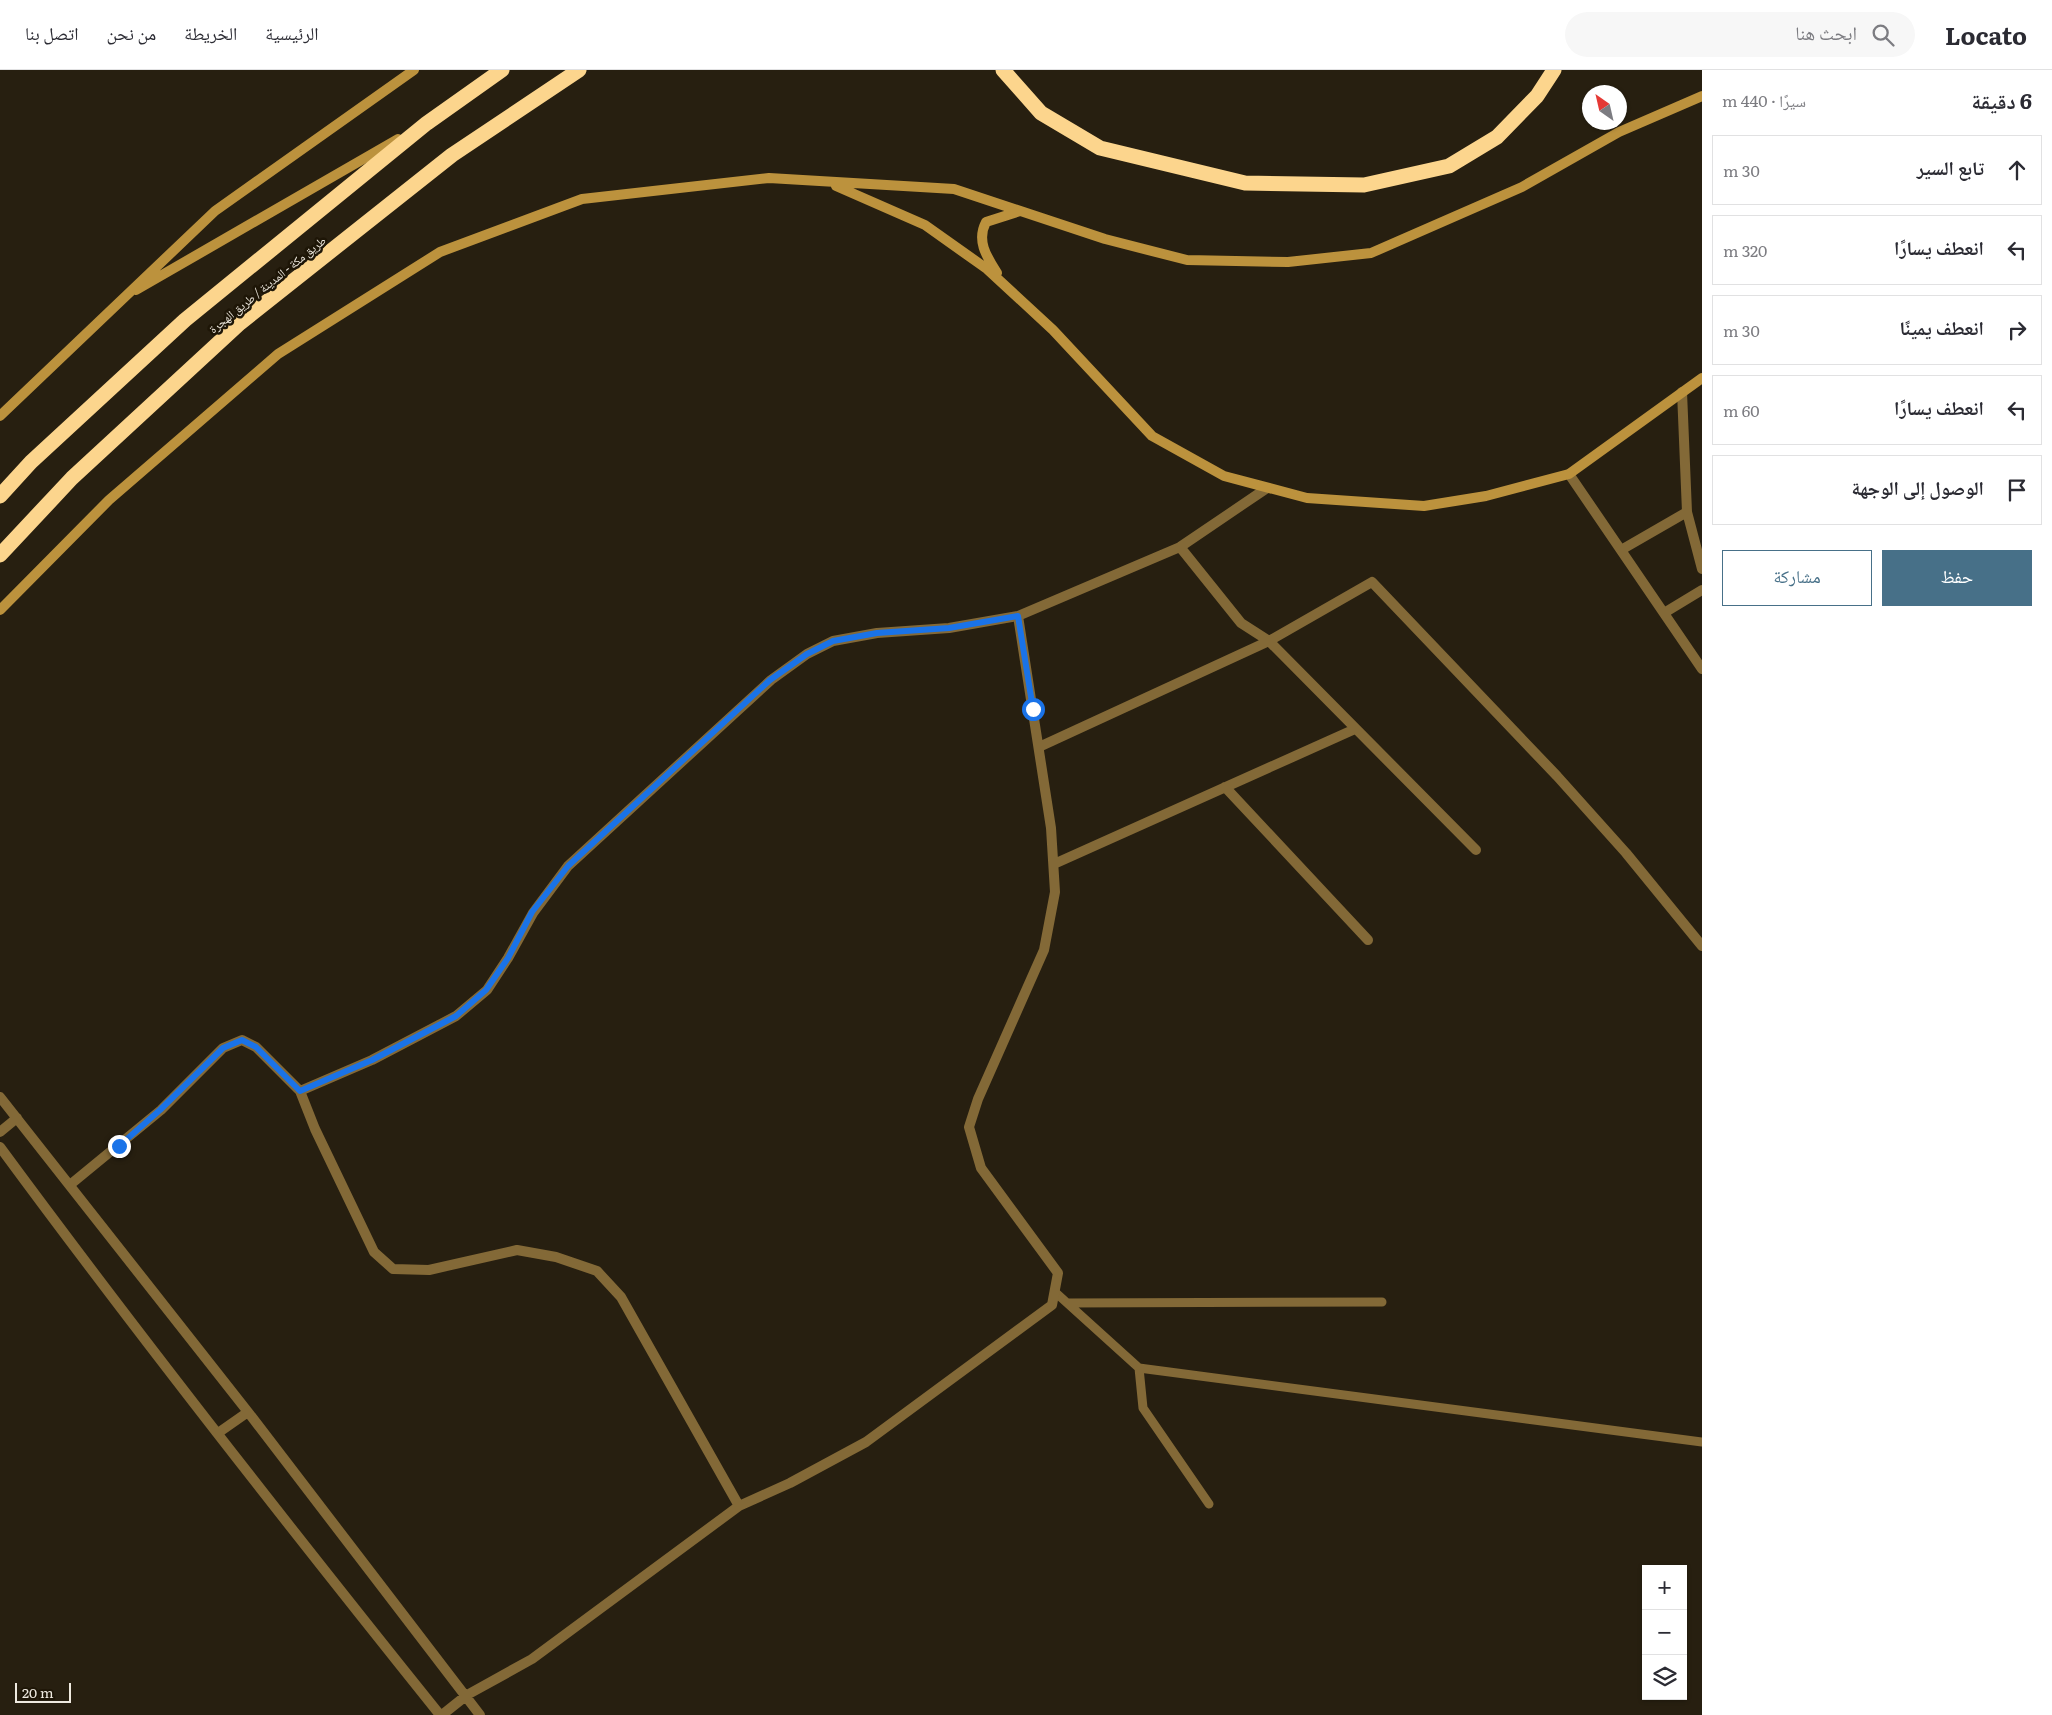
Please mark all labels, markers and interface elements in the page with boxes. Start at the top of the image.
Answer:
search box [1565,12,1915,57]
text: Locato [1945,17,2027,52]
text: ابحث هنا [1795,18,1857,46]
text: اتصل بنا [25,19,78,46]
text: من نحن [106,19,156,46]
text: الخريطة [184,19,237,46]
text: الرئيسية [265,19,319,46]
icon: search [1869,21,1897,49]
text: 6 دقيقة [1971,84,2032,115]
north arrow [1582,85,1627,130]
text: سيرًا · 440 m [1722,88,1806,112]
text: تابع السير [1917,153,1984,181]
icon: ahead [2003,156,2031,184]
text: 30 m [1723,158,1760,182]
street label: طريق مكة - المدينة / طريق الهجرة [205,231,330,337]
text: انعطف يسارًا [1894,233,1984,261]
icon: left [2003,236,2031,264]
text: 320 m [1723,238,1767,262]
text: انعطف يمينًا [1900,313,1984,341]
icon: right [2003,316,2031,344]
text: 30 m [1723,318,1760,342]
text: انعطف يسارًا [1894,393,1984,421]
icon: left [2003,396,2031,424]
text: 60 m [1723,398,1760,422]
text: الوصول إلى الوجهة [1851,473,1984,501]
icon: arrive [2003,476,2031,504]
button: مشاركة [1722,550,1872,606]
button: حفظ [1882,550,2032,606]
route start [1022,698,1045,721]
route end [108,1135,131,1158]
map controls [1642,1565,1687,1700]
button: + [1642,1565,1687,1610]
button: − [1642,1610,1687,1655]
button: layers [1642,1655,1687,1700]
scale bar [15,1680,71,1703]
text: 20 m [22,1682,54,1702]

